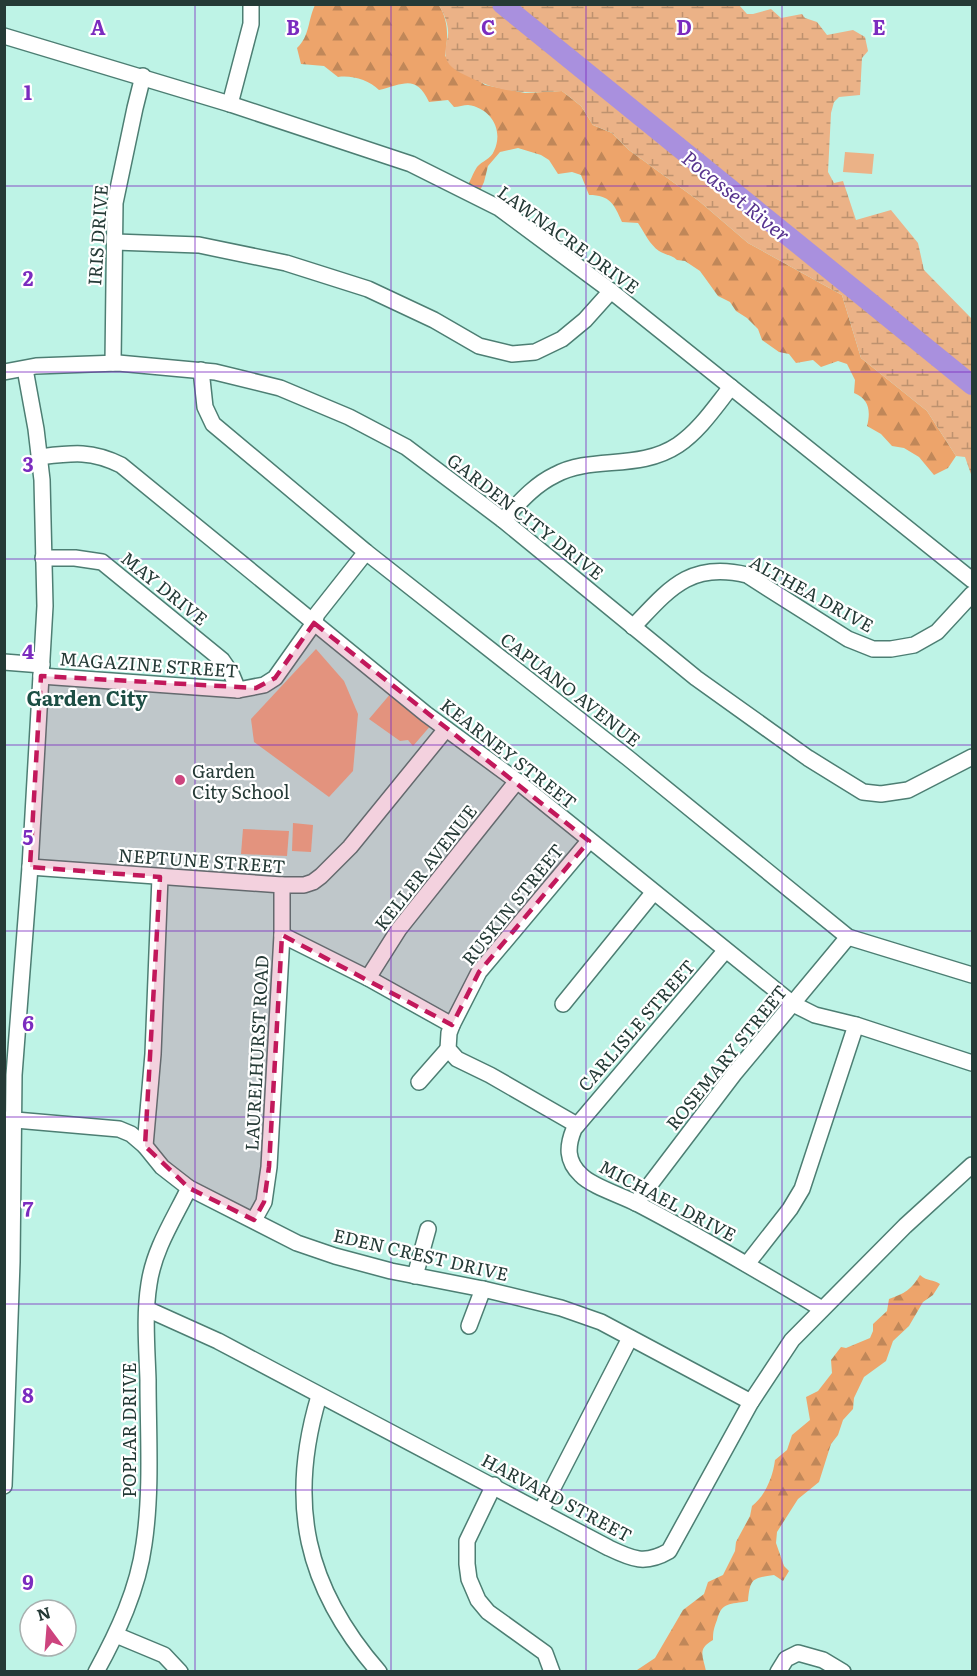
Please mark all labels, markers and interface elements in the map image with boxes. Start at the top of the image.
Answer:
text: A [90,11,106,41]
text: B [286,11,300,41]
text: C [481,11,495,41]
text: D [676,11,692,41]
text: E [872,11,886,41]
text: 1 [24,76,32,106]
water label: Pocasset River [676,142,798,248]
street label: LAWNACRE DRIVE [493,178,645,300]
street label: IRIS DRIVE [80,184,114,286]
text: 2 [23,262,34,292]
street label: GARDEN CITY DRIVE [442,446,610,586]
text: 3 [22,448,34,478]
street label: MAY DRIVE [116,545,214,631]
street label: ALTHEA DRIVE [745,548,879,638]
street label: CAPUANO AVENUE [495,625,647,753]
text: 4 [22,635,34,665]
street label: MAGAZINE STREET [59,644,239,684]
district label: Garden City [26,682,148,712]
street label: KEARNEY STREET [435,691,583,815]
place label: Garden City School [192,757,290,805]
marker: Garden City School [173,773,187,787]
street label: KELLER AVENUE [367,798,483,936]
text: 5 [23,821,34,851]
street label: RUSKIN STREET [455,838,569,970]
street label: NEPTUNE STREET [117,841,287,879]
street label: CARLISLE STREET [571,953,701,1097]
street label: LAURELHURST ROAD [237,954,275,1152]
street label: ROSEMARY STREET [659,979,793,1135]
text: 6 [22,1007,34,1037]
street label: MICHAEL DRIVE [595,1152,741,1248]
text: 7 [23,1193,34,1223]
street label: EDEN CREST DRIVE [331,1221,511,1287]
street label: POPLAR DRIVE [115,1362,142,1498]
text: 8 [22,1379,34,1409]
street label: HARVARD STREET [477,1446,637,1548]
text: 9 [22,1566,34,1596]
north arrow [18,1598,78,1658]
text: N [34,1599,53,1626]

